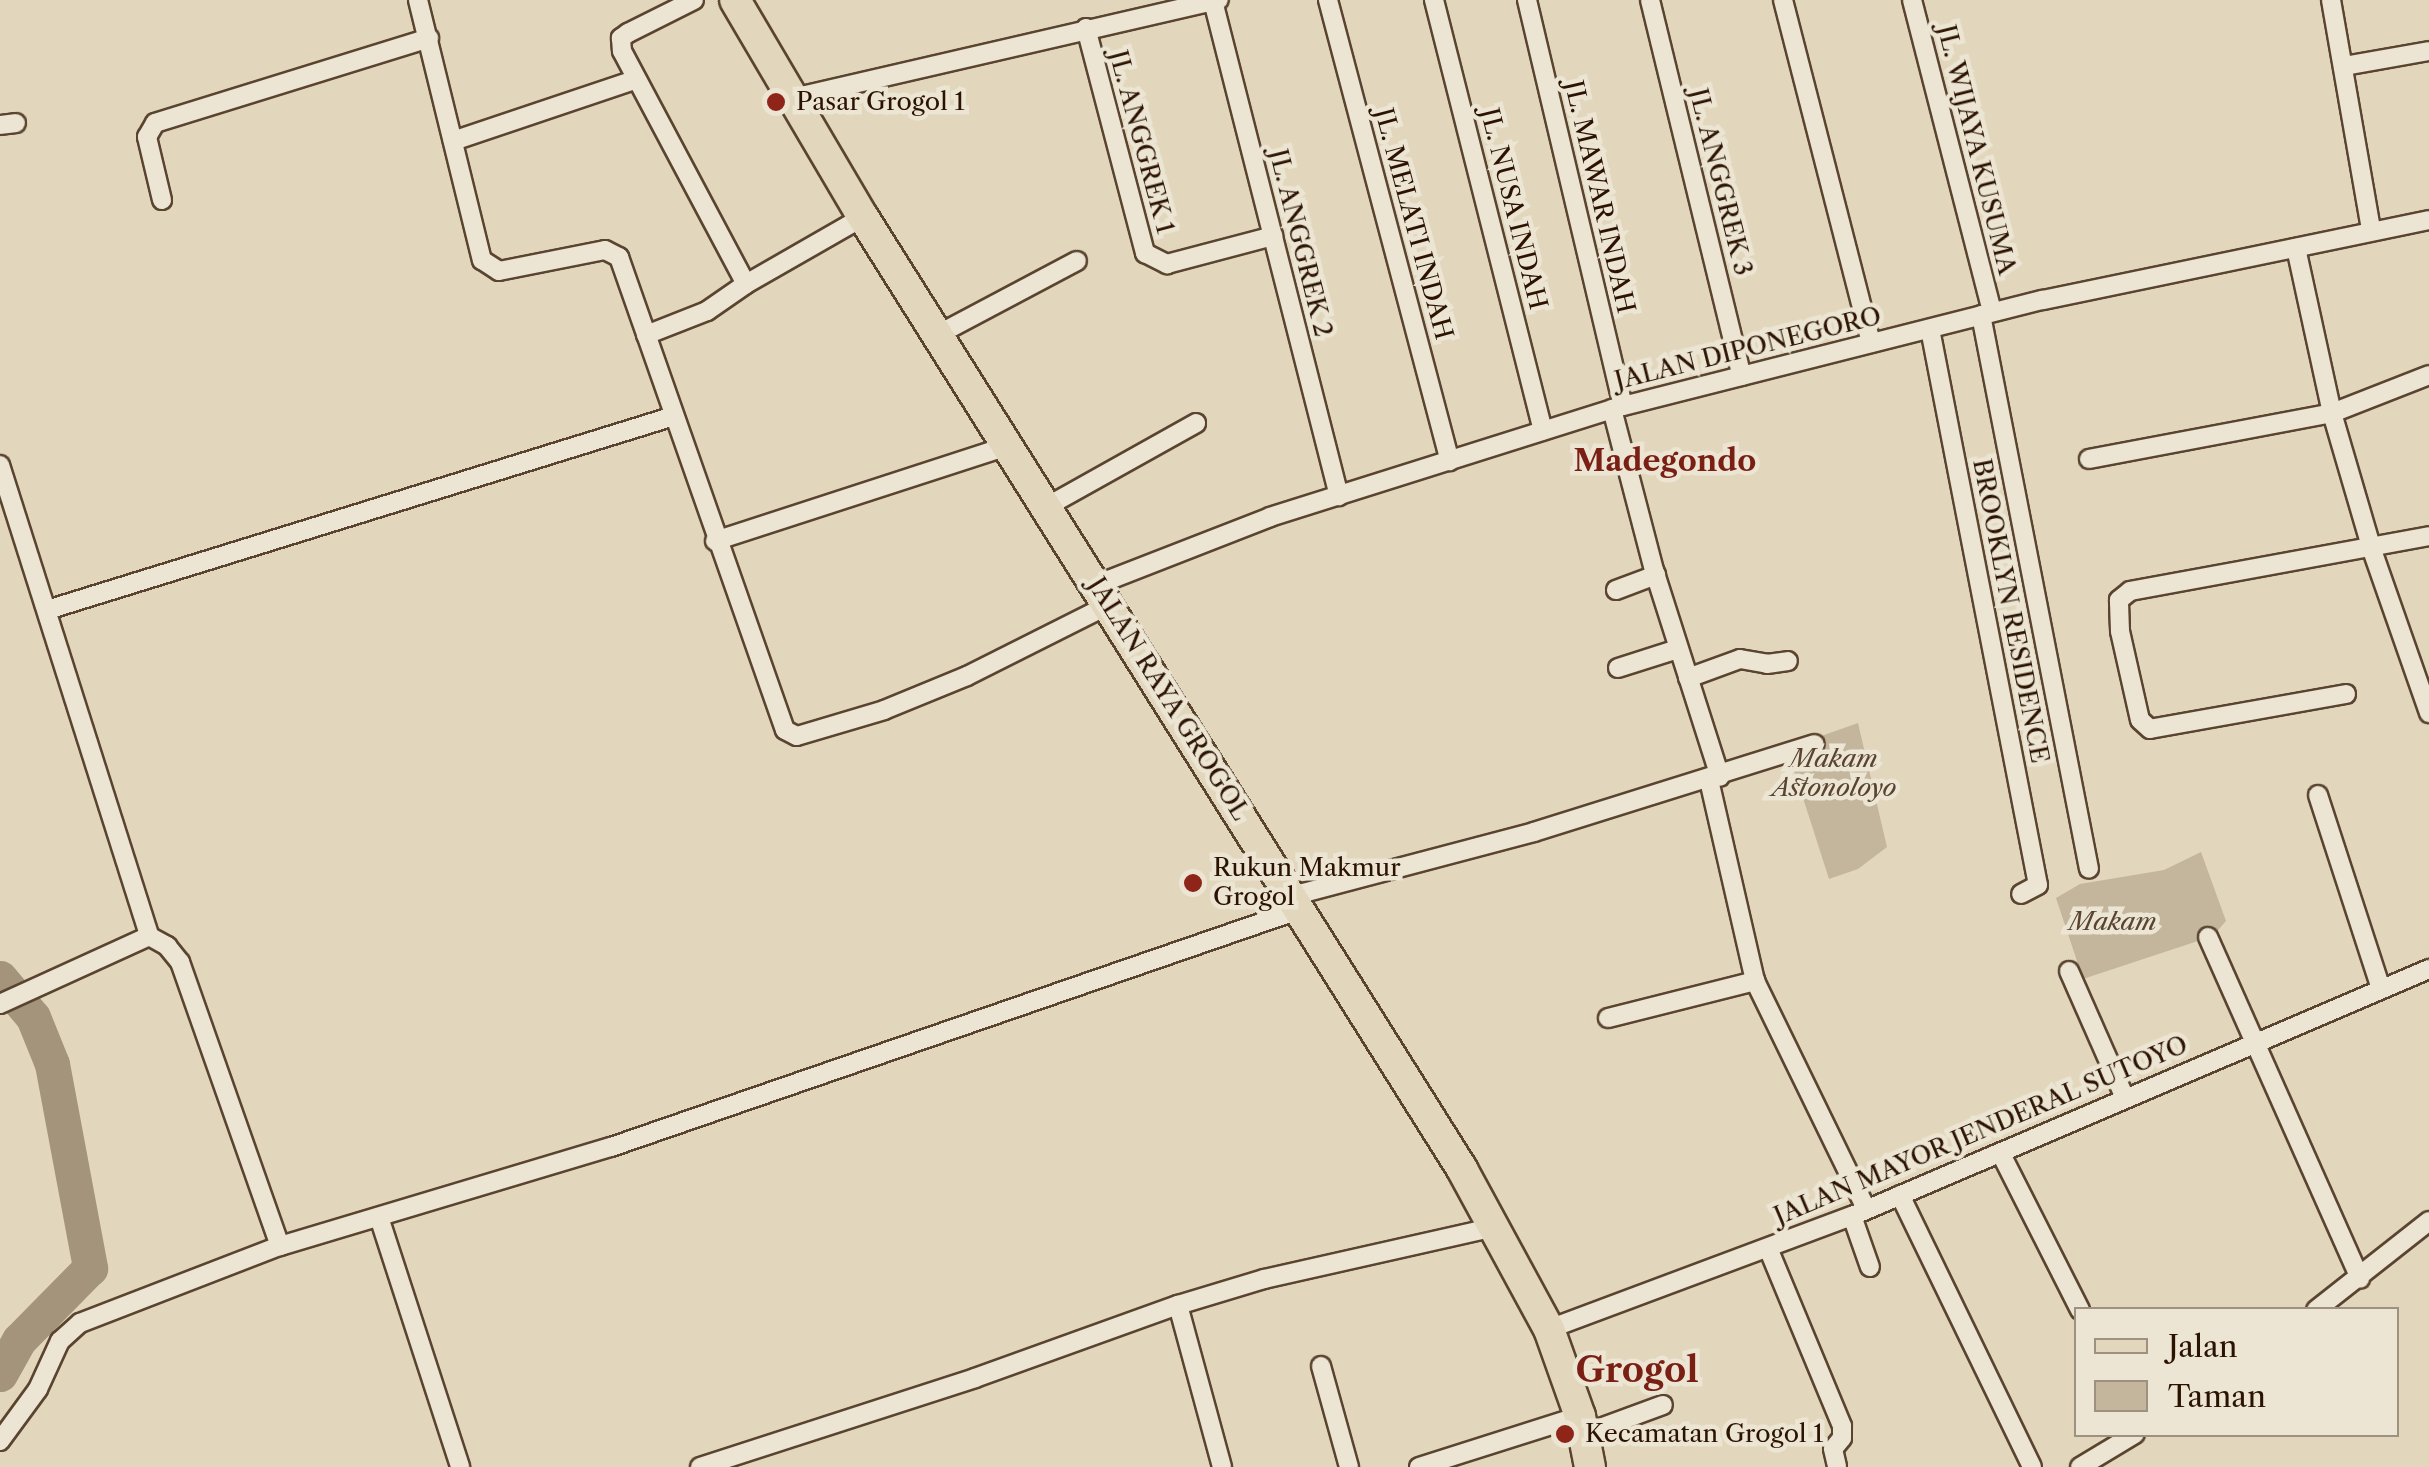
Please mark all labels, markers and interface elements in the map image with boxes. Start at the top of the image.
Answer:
street label: JL. WIJAYA KUSUMA [1930,21,2022,279]
street label: JL. ANGGREK 1 [1102,46,1180,238]
street label: JL. MAWAR INDAH [1558,77,1640,317]
street label: JL. ANGGREK 3 [1682,85,1758,279]
place label: Pasar Grogol 1 [796,87,965,117]
marker: Pasar Grogol 1 [765,91,787,113]
street label: JL. MELATI INDAH [1368,105,1458,343]
street label: JL. NUSA INDAH [1473,105,1553,313]
street label: JL. ANGGREK 2 [1262,145,1338,341]
street label: JALAN DIPONEGORO [1612,301,1884,397]
district label: Madegondo [1574,443,1756,479]
street label: BROOKLYN RESIDENCE [1966,456,2054,766]
street label: JALAN RAYA GROGOL [1081,572,1255,826]
park label: Makam Astonoloyo [1772,745,1896,804]
place label: Rukun Makmur Grogol [1213,854,1401,913]
marker: Rukun Makmur Grogol [1182,872,1204,894]
park label: Makam [2069,907,2157,937]
street label: JALAN MAYOR JENDERAL SUTOYO [1769,1030,2193,1232]
legend [2074,1307,2399,1437]
text: Jalan [2168,1328,2238,1365]
district label: Grogol [1575,1349,1699,1391]
text: Taman [2168,1378,2266,1415]
place label: Kecamatan Grogol 1 [1585,1419,1824,1449]
marker: Kecamatan Grogol 1 [1554,1423,1576,1445]

